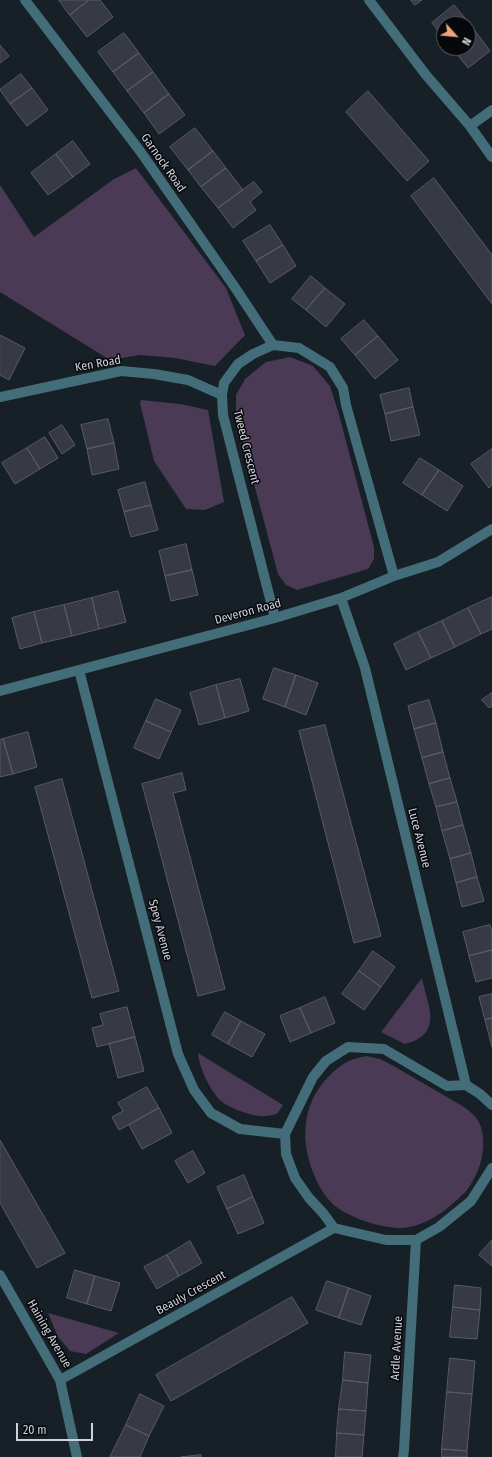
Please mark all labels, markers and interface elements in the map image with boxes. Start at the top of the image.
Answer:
north arrow [436,16,476,56]
text: N [459,35,474,47]
street label: Garnock Road [138,131,188,195]
street label: Ken Road [74,353,122,375]
street label: Tweed Crescent [230,408,262,486]
street label: Deveron Road [213,596,283,628]
street label: Luce Avenue [405,807,433,869]
street label: Spey Avenue [145,898,175,962]
street label: Beauly Crescent [154,1268,228,1318]
street label: Haining Avenue [24,1297,74,1371]
street label: Ardle Avenue [388,1315,406,1381]
scale bar [18,1415,95,1441]
text: 20 m [23,1423,47,1437]

